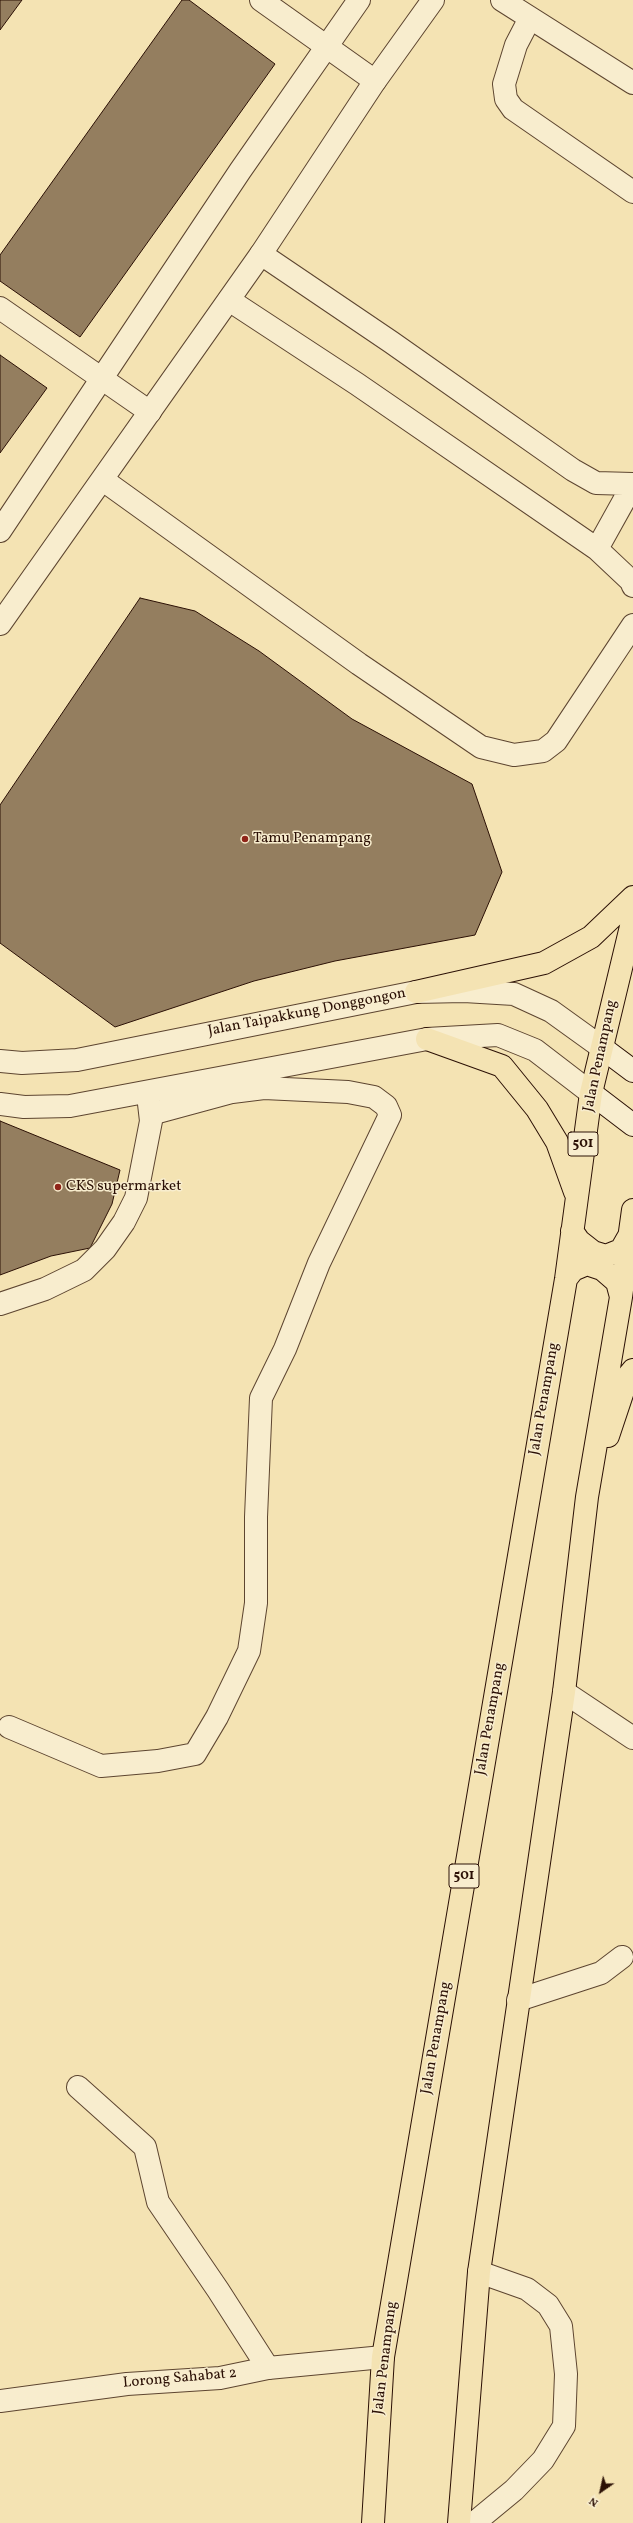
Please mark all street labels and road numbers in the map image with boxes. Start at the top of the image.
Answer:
street label: Jalan Taipakkung Donggongon [206,985,408,1041]
street label: Jalan Penampang [580,998,622,1114]
road number: 501 [568,1132,598,1156]
street label: Jalan Penampang [526,1341,564,1457]
street label: Jalan Penampang [472,1661,510,1777]
road number: 501 [449,1864,479,1888]
street label: Jalan Penampang [418,1980,456,2096]
street label: Jalan Penampang [370,2300,402,2416]
street label: Lorong Sahabat 2 [122,2365,238,2393]

